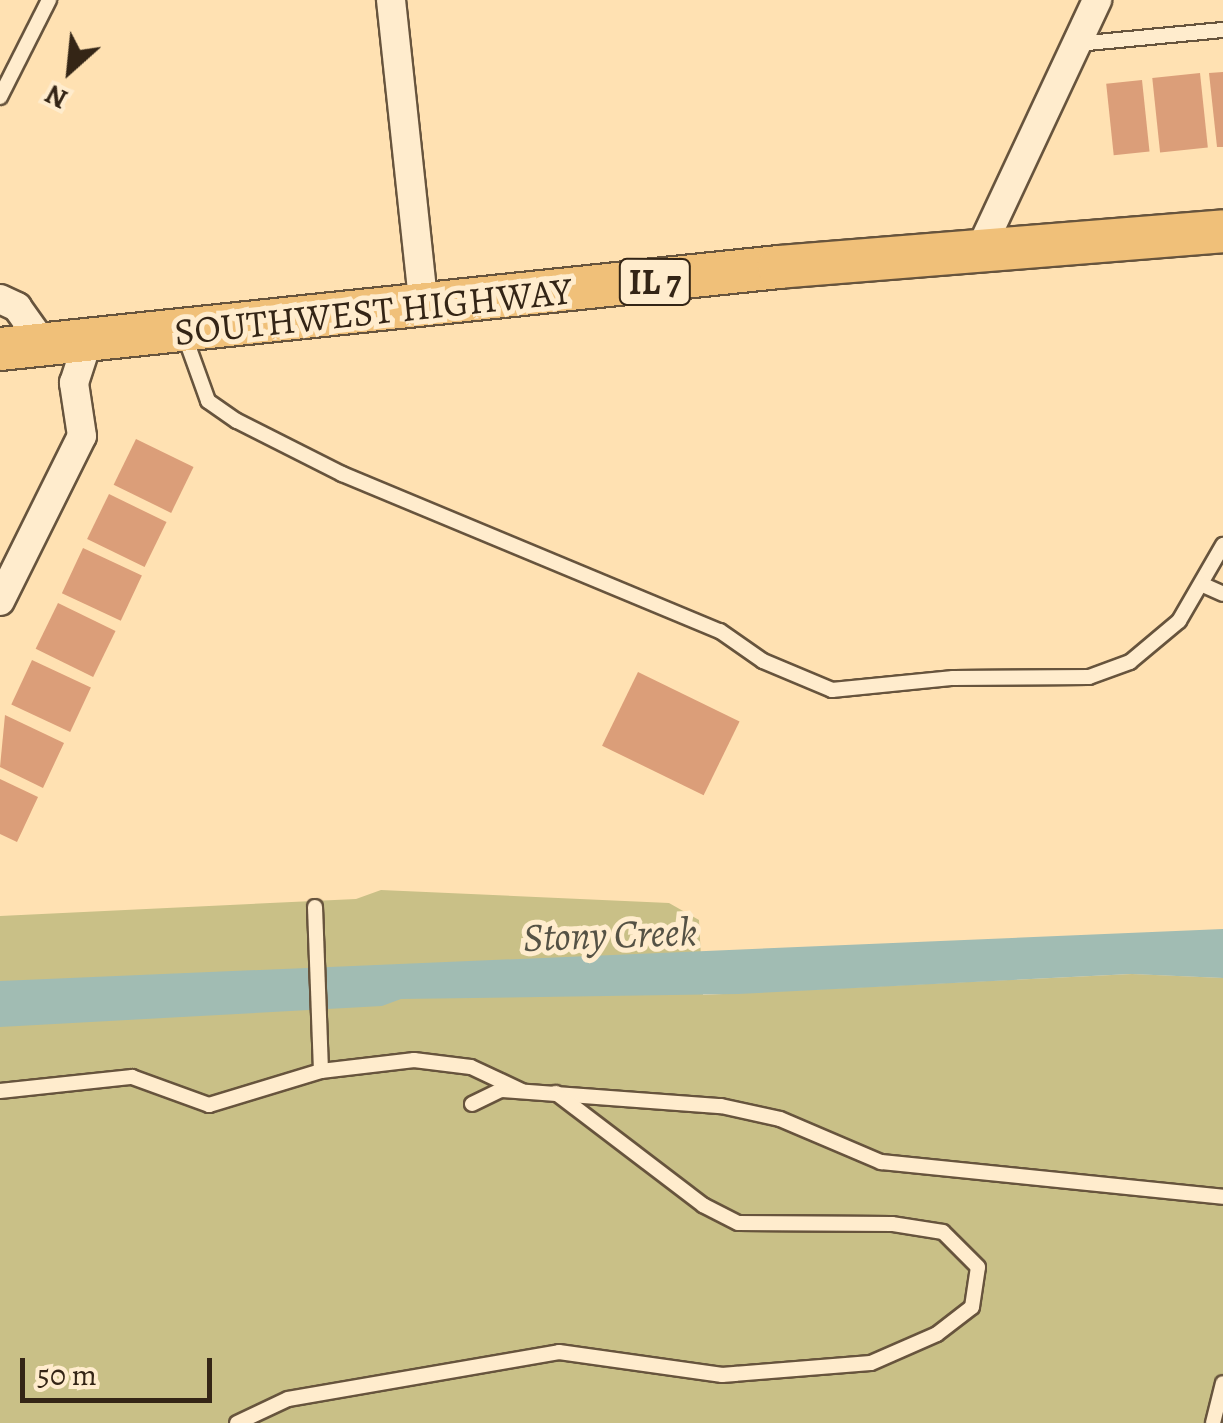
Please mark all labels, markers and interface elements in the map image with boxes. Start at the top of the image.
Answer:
north arrow [20,20,120,120]
text: N [39,75,74,118]
road number: IL 7 [618,252,692,312]
street label: SOUTHWEST HIGHWAY [172,268,574,356]
water label: Stony Creek [522,908,698,962]
scale bar [25,1338,218,1400]
text: 50 m [37,1355,97,1395]

